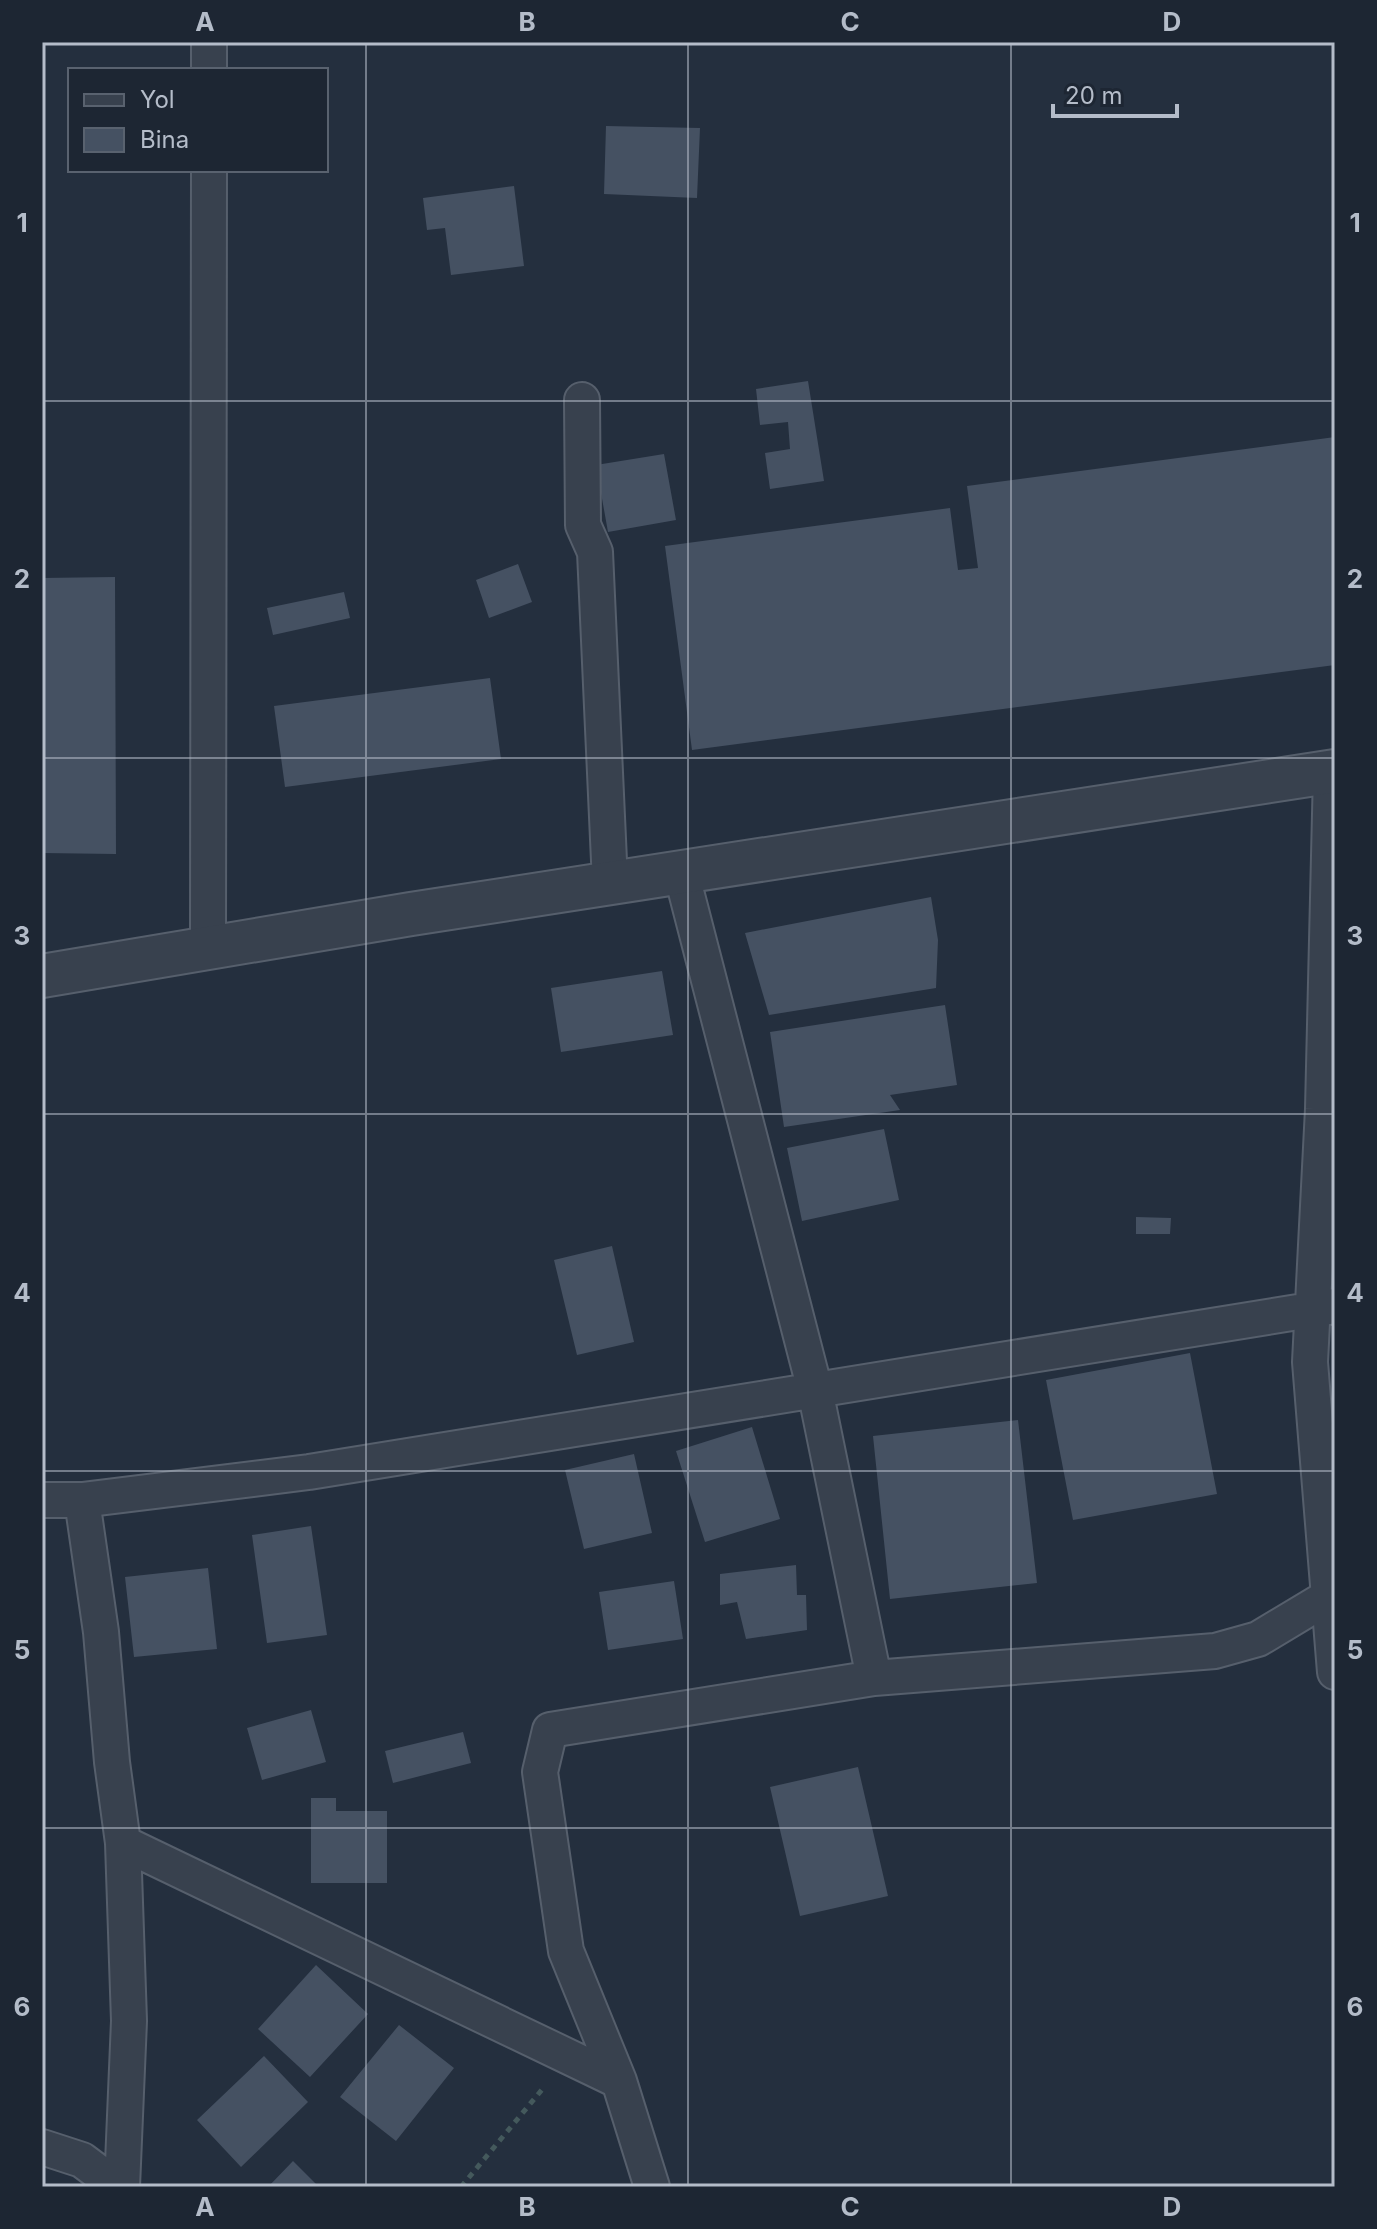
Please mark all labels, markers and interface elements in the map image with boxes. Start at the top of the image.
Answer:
text: A [195,6,215,37]
text: B [518,6,536,37]
text: C [840,6,860,37]
text: D [1163,6,1181,37]
legend [68,68,328,172]
scale bar [1053,68,1177,118]
text: 20 m [1065,81,1123,110]
text: Yol [140,85,175,114]
text: Bina [140,125,189,154]
text: 1 [16,207,28,238]
text: 1 [1349,207,1361,238]
text: 2 [14,563,30,594]
text: 2 [1347,563,1363,594]
text: 3 [14,920,30,951]
text: 3 [1347,920,1363,951]
text: 4 [13,1277,31,1308]
text: 4 [1346,1277,1364,1308]
text: 5 [14,1634,30,1665]
text: 5 [1347,1634,1363,1665]
text: 6 [14,1991,30,2022]
text: 6 [1347,1991,1363,2022]
text: A [195,2191,215,2222]
text: B [518,2191,536,2222]
text: C [840,2191,860,2222]
text: D [1163,2191,1181,2222]

